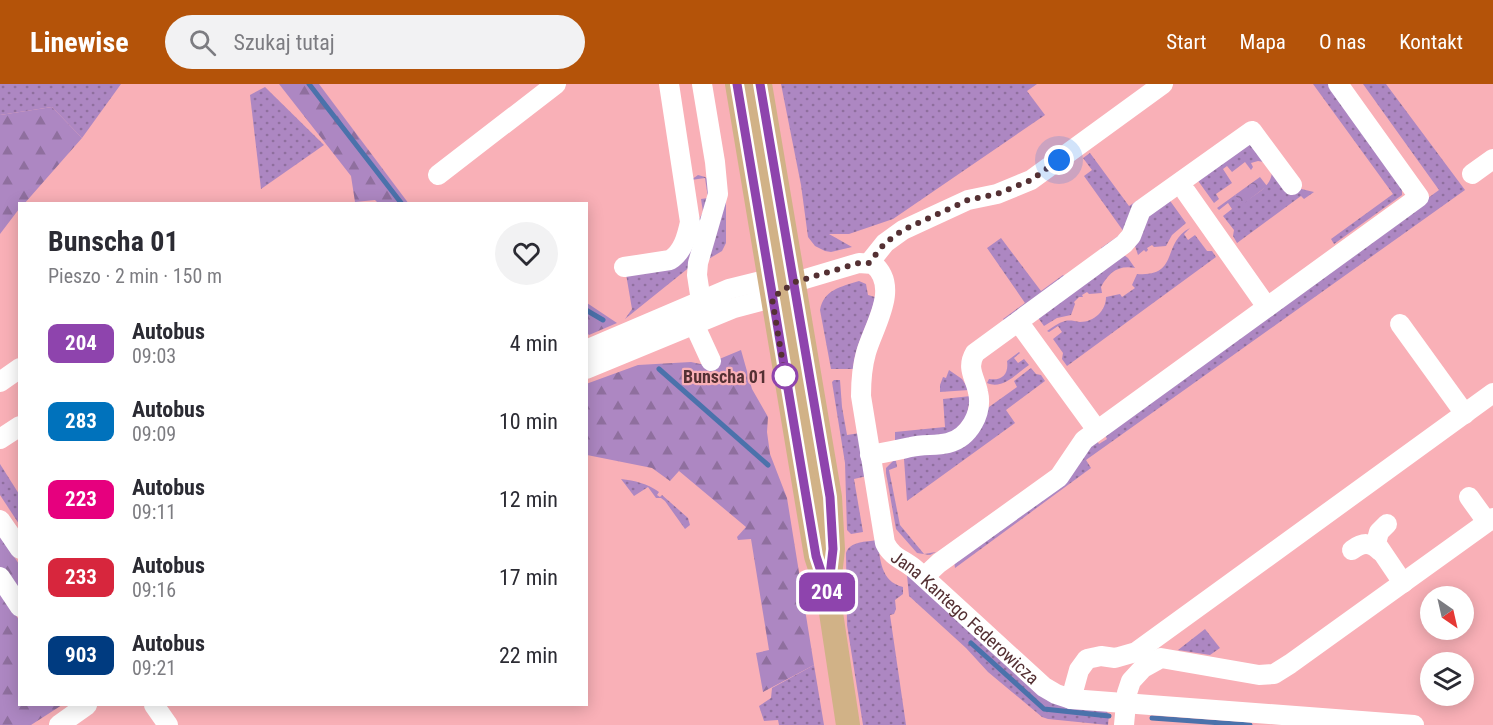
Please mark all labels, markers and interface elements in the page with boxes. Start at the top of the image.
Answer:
search box [165,15,585,69]
text: Linewise [30,26,129,59]
icon: search [186,26,219,59]
text: Szukaj tutaj [234,30,335,55]
text: Start [1166,30,1207,54]
text: Mapa [1240,30,1286,54]
text: O nas [1319,30,1366,54]
text: Kontakt [1399,30,1463,54]
your location [1044,145,1074,175]
button: heart [495,222,558,285]
text: Bunscha 01 [48,225,179,258]
text: Pieszo · 2 min · 150 m [48,264,222,288]
text: Autobus [132,319,205,344]
text: 204 [65,331,97,355]
text: 4 min [510,331,558,356]
text: 09:03 [132,344,176,368]
marker: Bunscha 01 [772,363,798,389]
place label: Bunscha 01 [683,366,767,387]
text: Autobus [132,397,205,422]
text: 283 [65,409,97,433]
text: 10 min [499,409,558,434]
text: 09:09 [132,422,176,446]
text: Autobus [132,475,205,500]
text: 223 [65,487,97,511]
text: 12 min [499,487,558,512]
text: 09:11 [132,500,176,524]
street label: Jana Kantego Federowicza [887,546,1044,688]
text: Autobus [132,553,205,578]
text: 233 [65,565,97,589]
text: 17 min [499,565,558,590]
line badge: 204 [792,572,862,612]
text: 09:16 [132,578,176,602]
text: 204 [811,580,843,604]
north arrow [1420,586,1474,640]
map controls [1420,586,1474,706]
text: Autobus [132,631,205,656]
text: 903 [65,643,97,667]
text: 22 min [499,643,558,668]
button: layers [1420,652,1474,706]
text: 09:21 [132,656,176,680]

